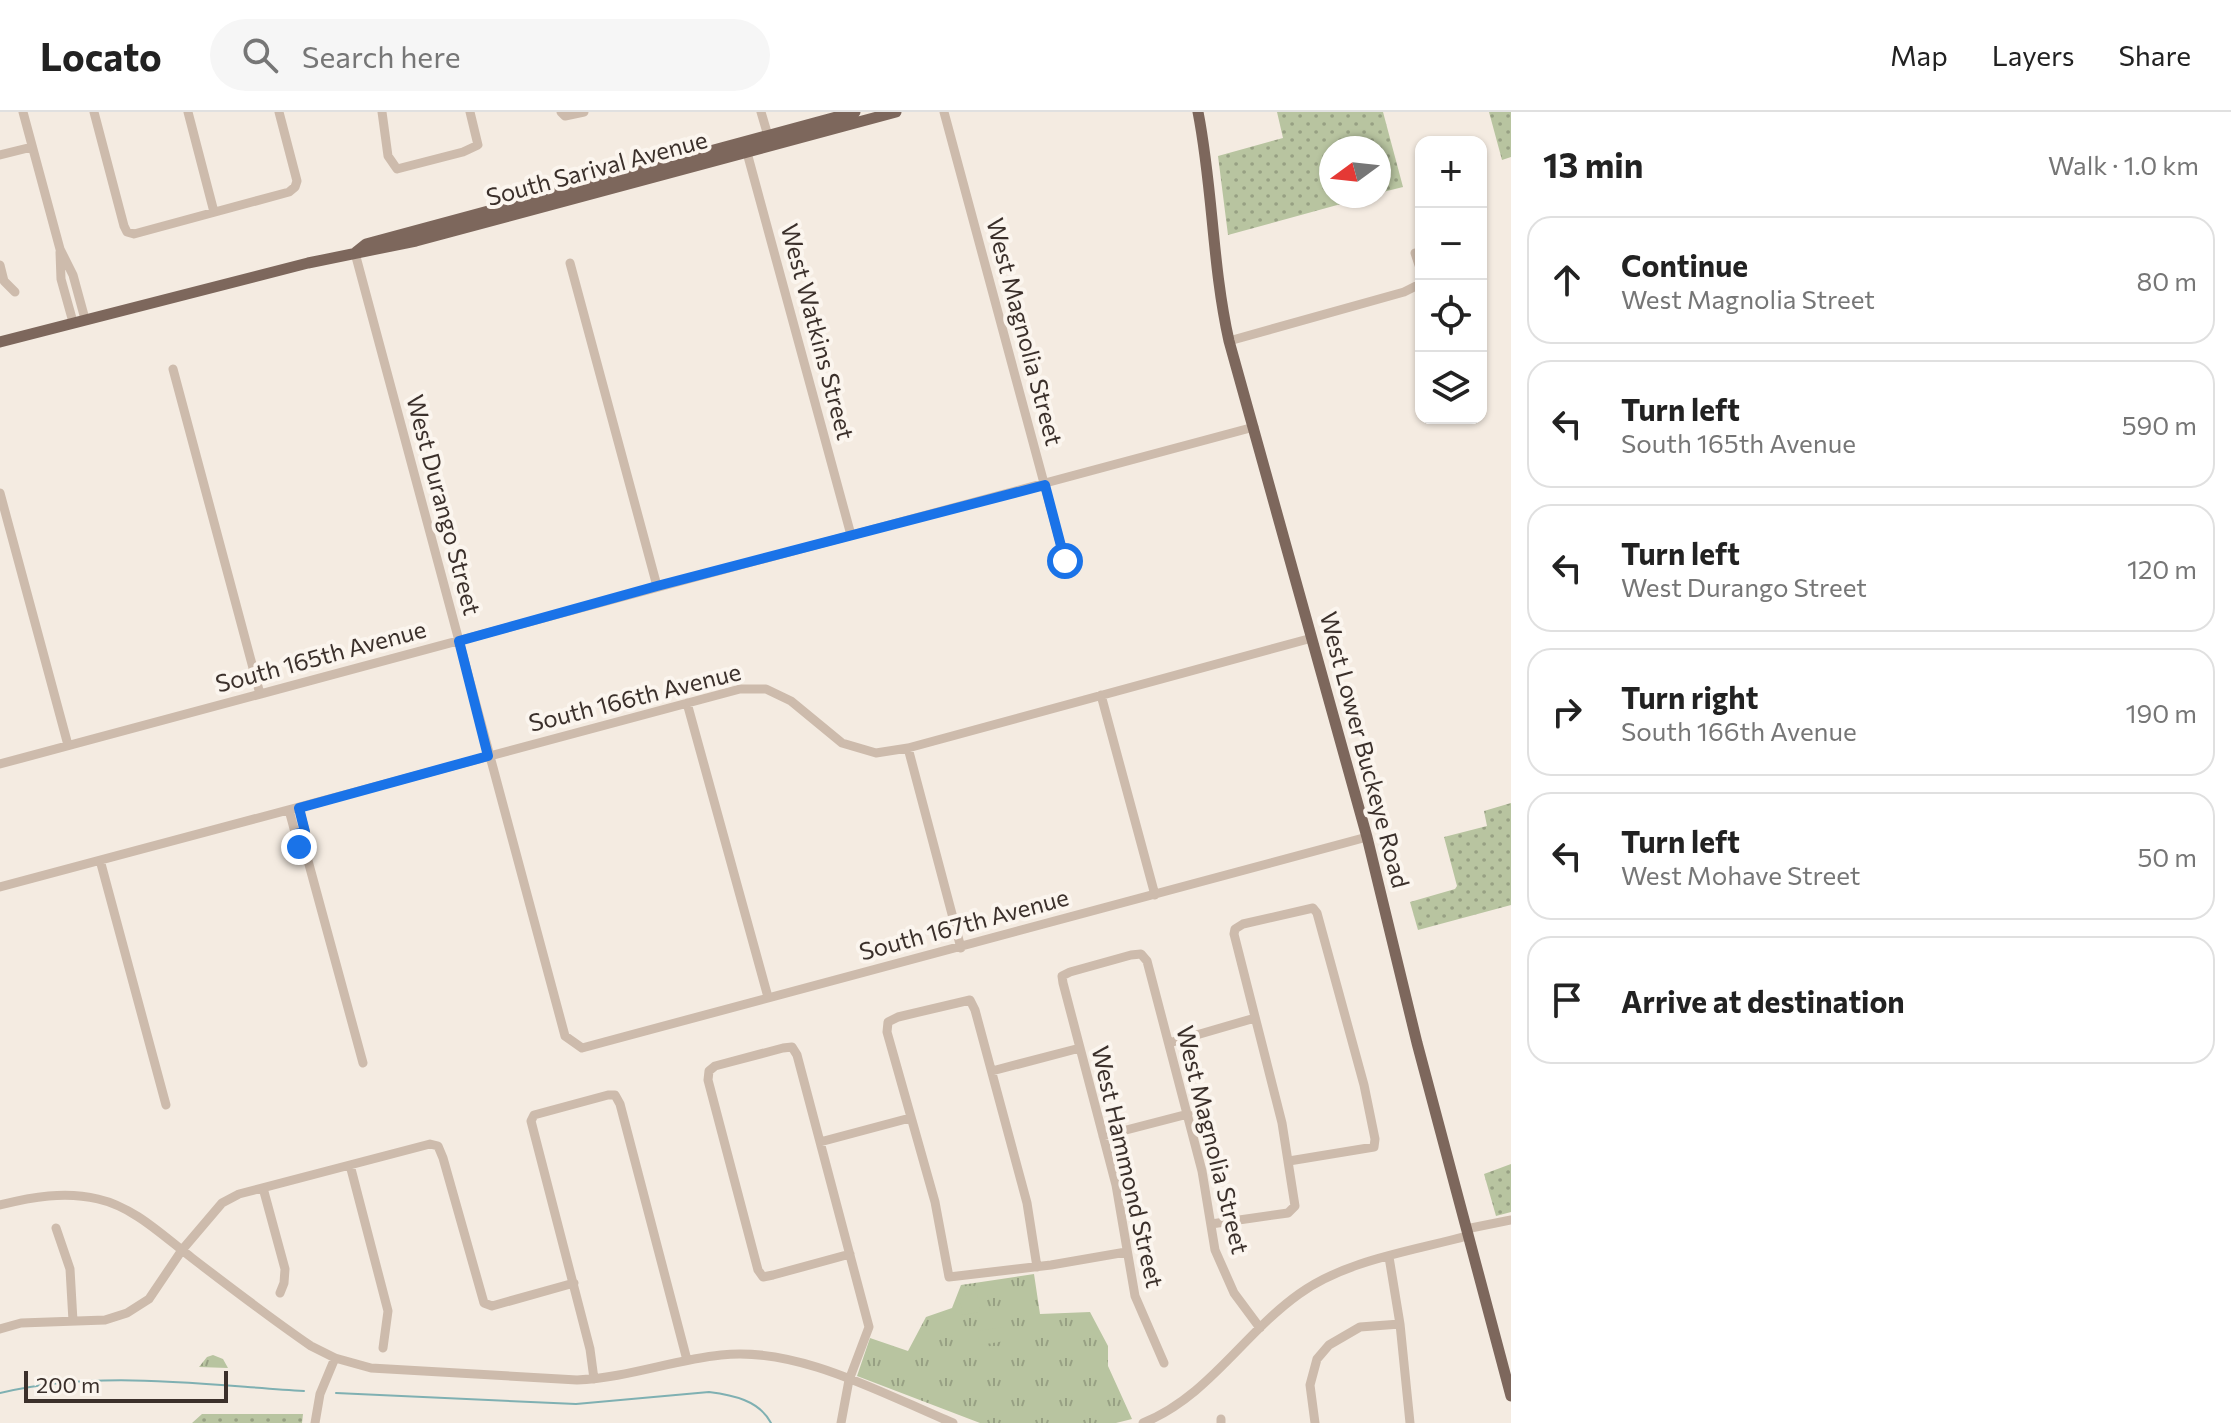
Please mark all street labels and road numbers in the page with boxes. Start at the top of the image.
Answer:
street label: South Sarival Avenue [483,124,710,211]
street label: West Magnolia Street [981,215,1070,449]
street label: West Watkins Street [776,220,861,443]
street label: West Durango Street [401,391,488,618]
street label: West Lower Buckeye Road [1315,608,1416,891]
street label: South 165th Avenue [212,613,429,698]
street label: South 166th Avenue [526,656,744,737]
street label: South 167th Avenue [856,882,1071,965]
street label: West Magnolia Street [1171,1022,1256,1257]
street label: West Hammond Street [1086,1043,1170,1291]

